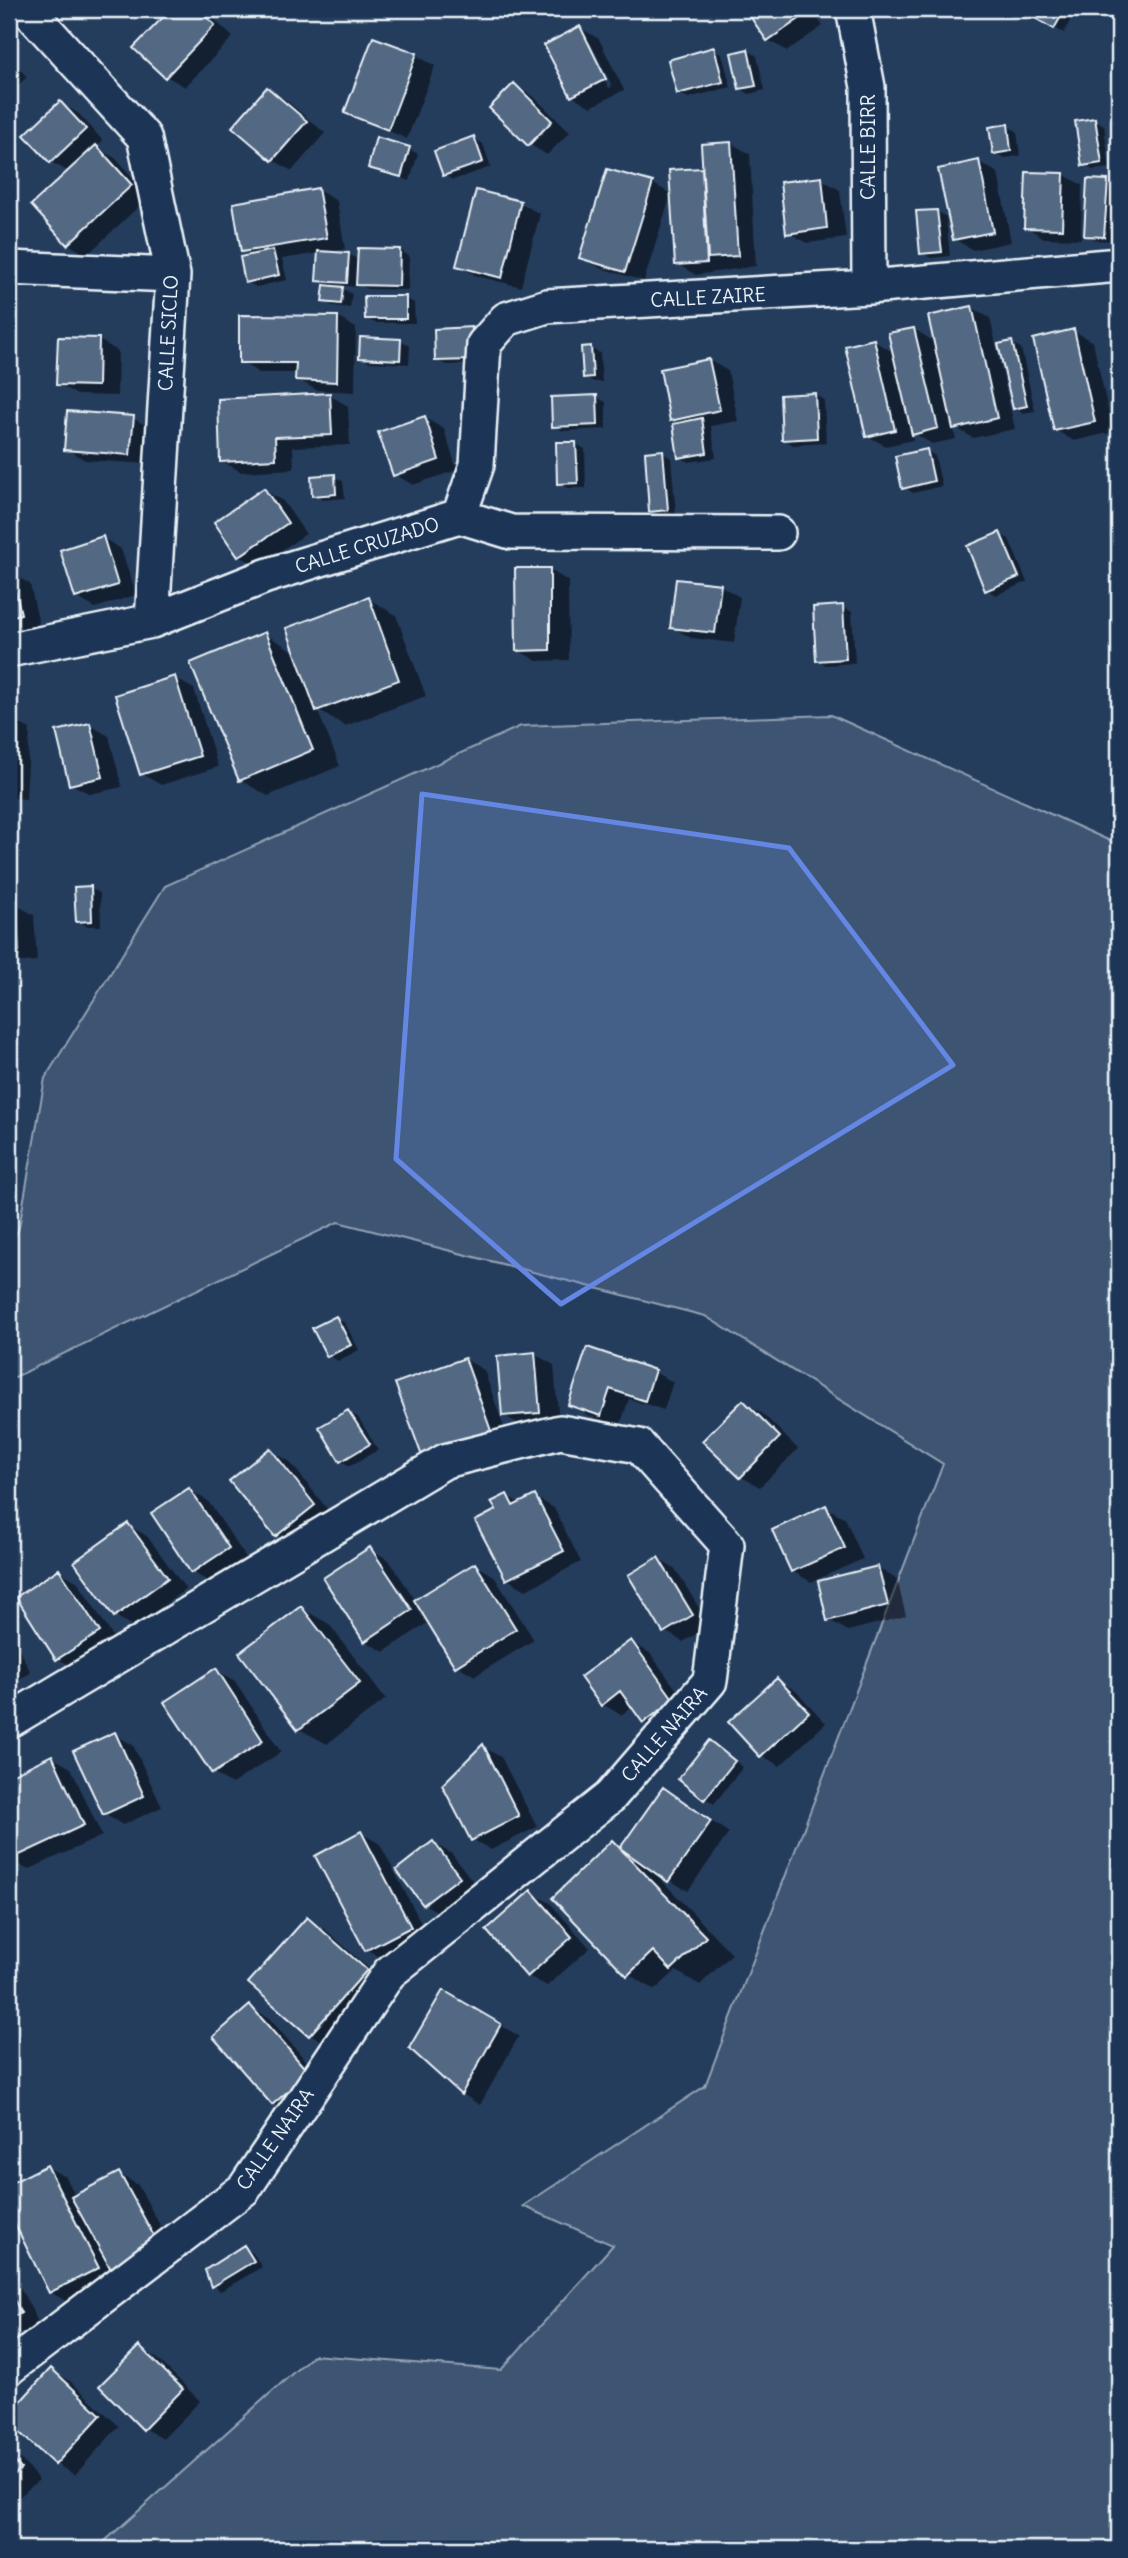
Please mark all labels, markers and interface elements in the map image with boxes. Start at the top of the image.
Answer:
street label: CALLE BIRR [856,94,880,200]
street label: CALLE SICLO [153,274,183,392]
street label: CALLE ZAIRE [650,282,766,312]
street label: CALLE CRUZADO [292,512,442,578]
street label: CALLE NAIRA [616,1681,712,1787]
street label: CALLE NAIRA [231,2083,319,2195]

